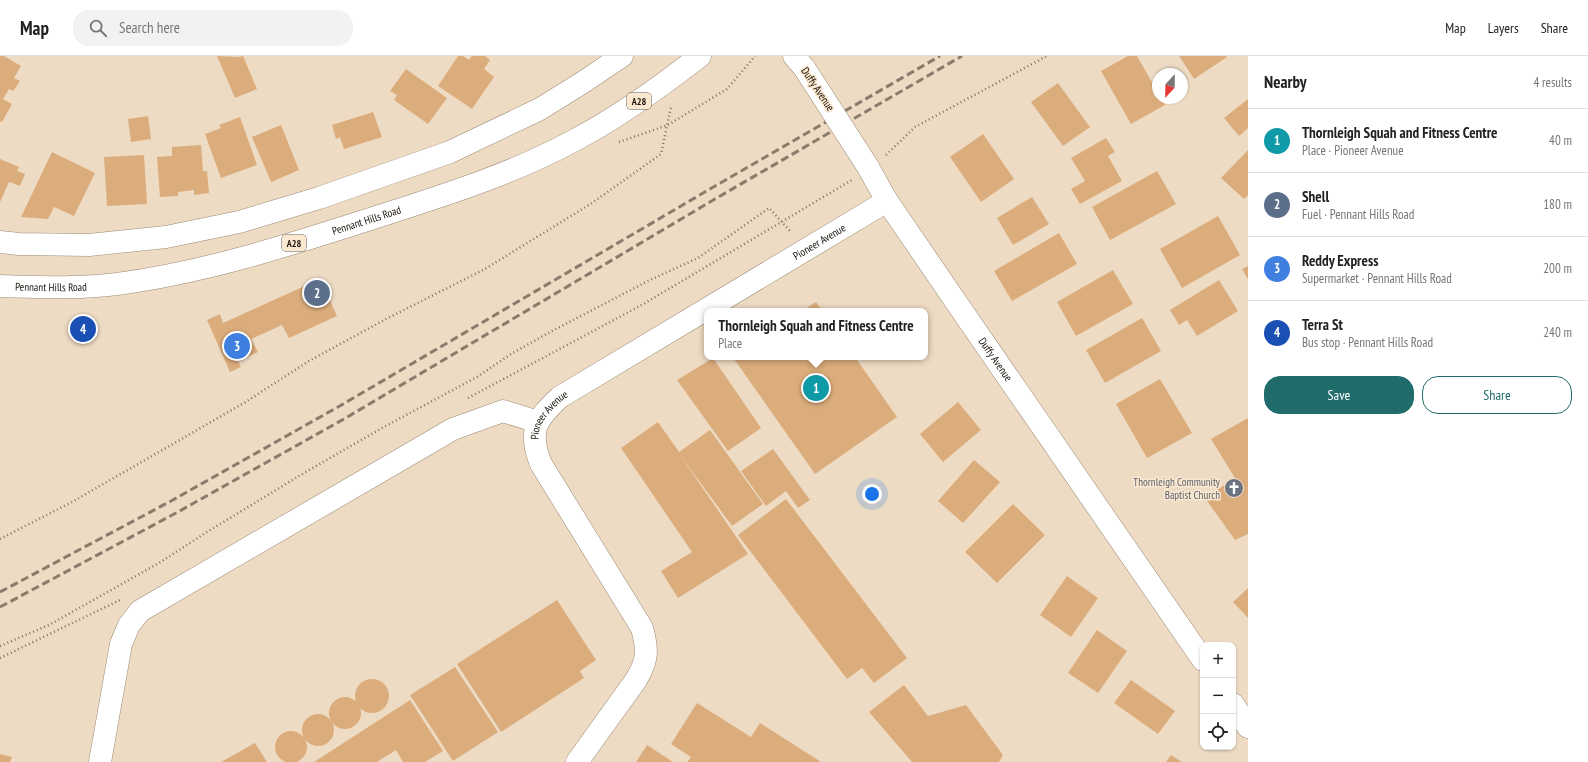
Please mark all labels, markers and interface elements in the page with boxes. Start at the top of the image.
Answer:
search box [73,10,353,46]
text: Map [20,16,49,40]
icon: search [87,17,109,39]
text: Search here [119,18,180,37]
text: Map [1445,19,1466,37]
text: Layers [1488,19,1519,37]
text: Share [1541,19,1568,37]
street label: Duffy Avenue [798,64,838,114]
north arrow [1152,68,1188,104]
text: Nearby [1264,71,1307,93]
text: 4 results [1533,74,1572,91]
road number: A28 [627,93,651,109]
text: Thornleigh Squah and Fitness Centre [1302,123,1497,142]
text: 1 [1274,132,1280,149]
text: 40 m [1549,132,1572,149]
text: Place · Pioneer Avenue [1302,142,1404,159]
text: Shell [1302,187,1329,206]
text: 2 [1274,196,1280,213]
text: 180 m [1543,196,1572,213]
street label: Pennant Hills Road [330,202,403,238]
text: Fuel · Pennant Hills Road [1302,206,1414,223]
street label: Pioneer Avenue [790,220,849,263]
road number: A28 [282,235,306,251]
text: Reddy Express [1302,251,1378,270]
text: 3 [1274,260,1280,277]
text: 200 m [1543,260,1572,277]
text: Supermarket · Pennant Hills Road [1302,270,1452,287]
pin: 2 [304,278,330,308]
street label: Pennant Hills Road [15,279,87,294]
popup [704,308,928,360]
pin: 4 [70,314,96,344]
text: Terra St [1302,315,1343,334]
text: Thornleigh Squah and Fitness Centre [718,316,914,335]
text: 4 [1274,324,1280,341]
text: 240 m [1543,324,1572,341]
pin: 3 [224,331,250,361]
text: Bus stop · Pennant Hills Road [1302,334,1433,351]
text: Place [718,335,742,352]
street label: Duffy Avenue [976,335,1016,384]
pin: 1 [803,373,829,403]
button: Save [1264,376,1414,414]
button: Share [1422,376,1572,414]
street label: Pioneer Avenue [528,387,571,439]
place label: Thornleigh Community Baptist Church [1133,475,1221,502]
church icon: Thornleigh Community Baptist Church [1223,477,1245,499]
your location [862,484,882,504]
map controls [1200,642,1236,750]
button: + [1200,642,1236,678]
button: − [1200,678,1236,714]
button: locate [1200,714,1236,750]

